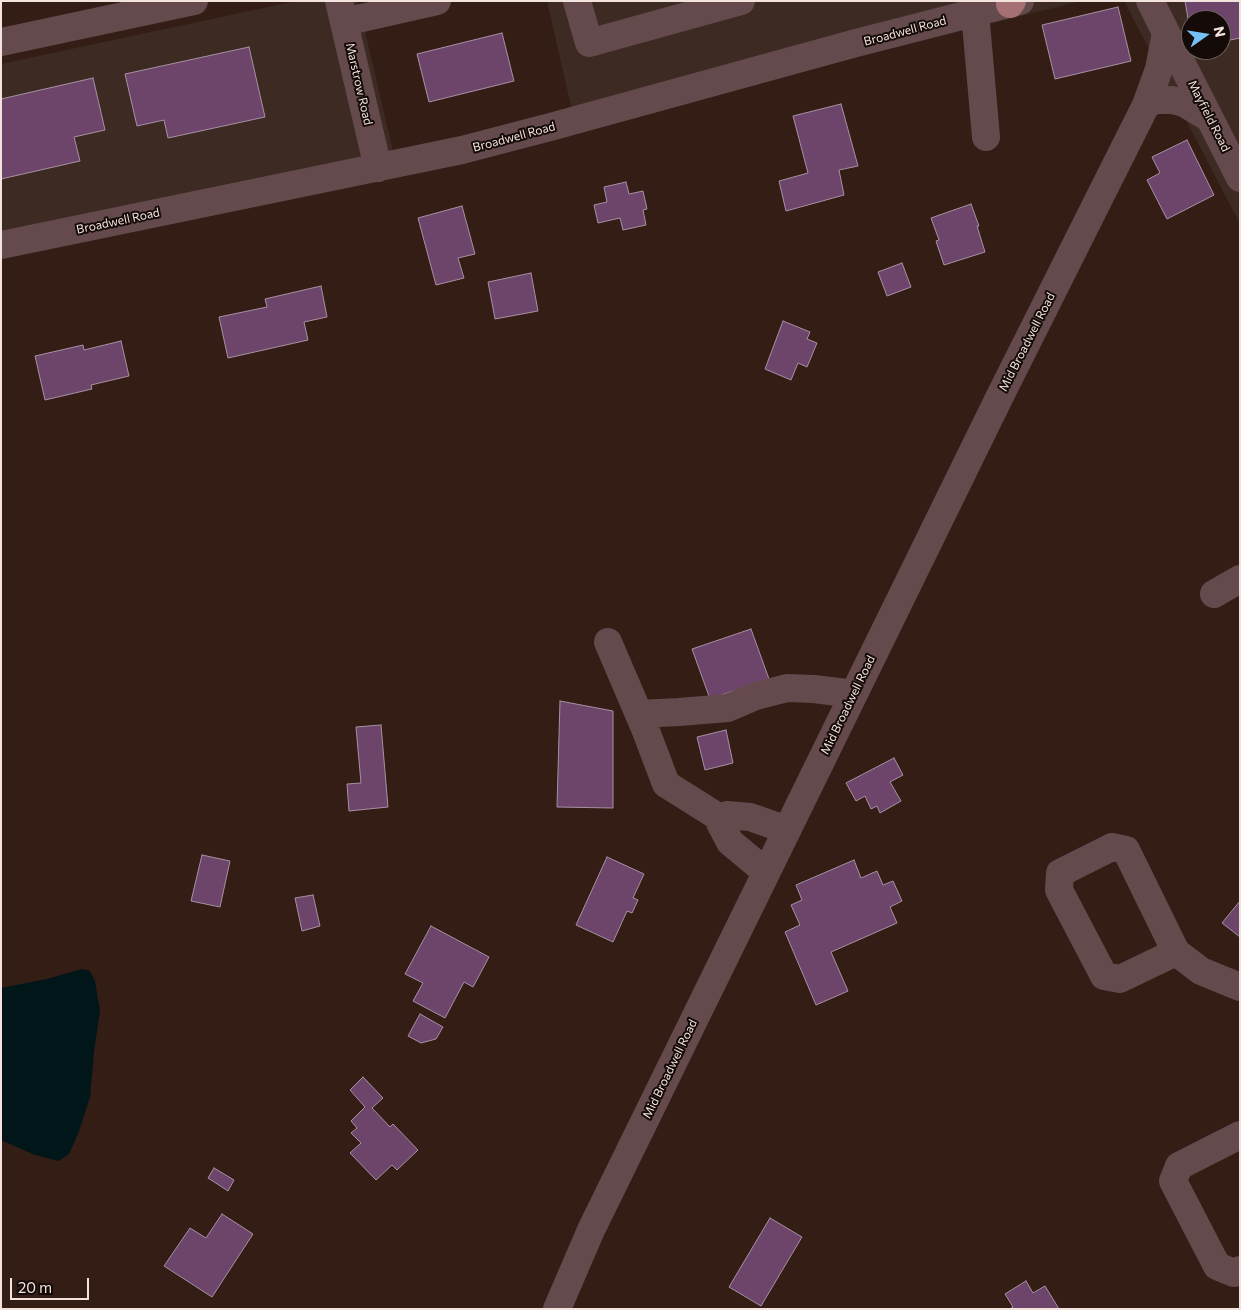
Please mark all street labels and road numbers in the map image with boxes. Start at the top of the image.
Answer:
street label: Broadwell Road [862,13,948,49]
street label: Marstrow Road [343,41,375,127]
street label: Mayfield Road [1185,78,1233,154]
street label: Broadwell Road [471,119,557,155]
street label: Broadwell Road [75,205,161,237]
street label: Mid Broadwell Road [996,290,1058,394]
street label: Mid Broadwell Road [818,653,878,757]
street label: Mid Broadwell Road [640,1017,700,1121]

